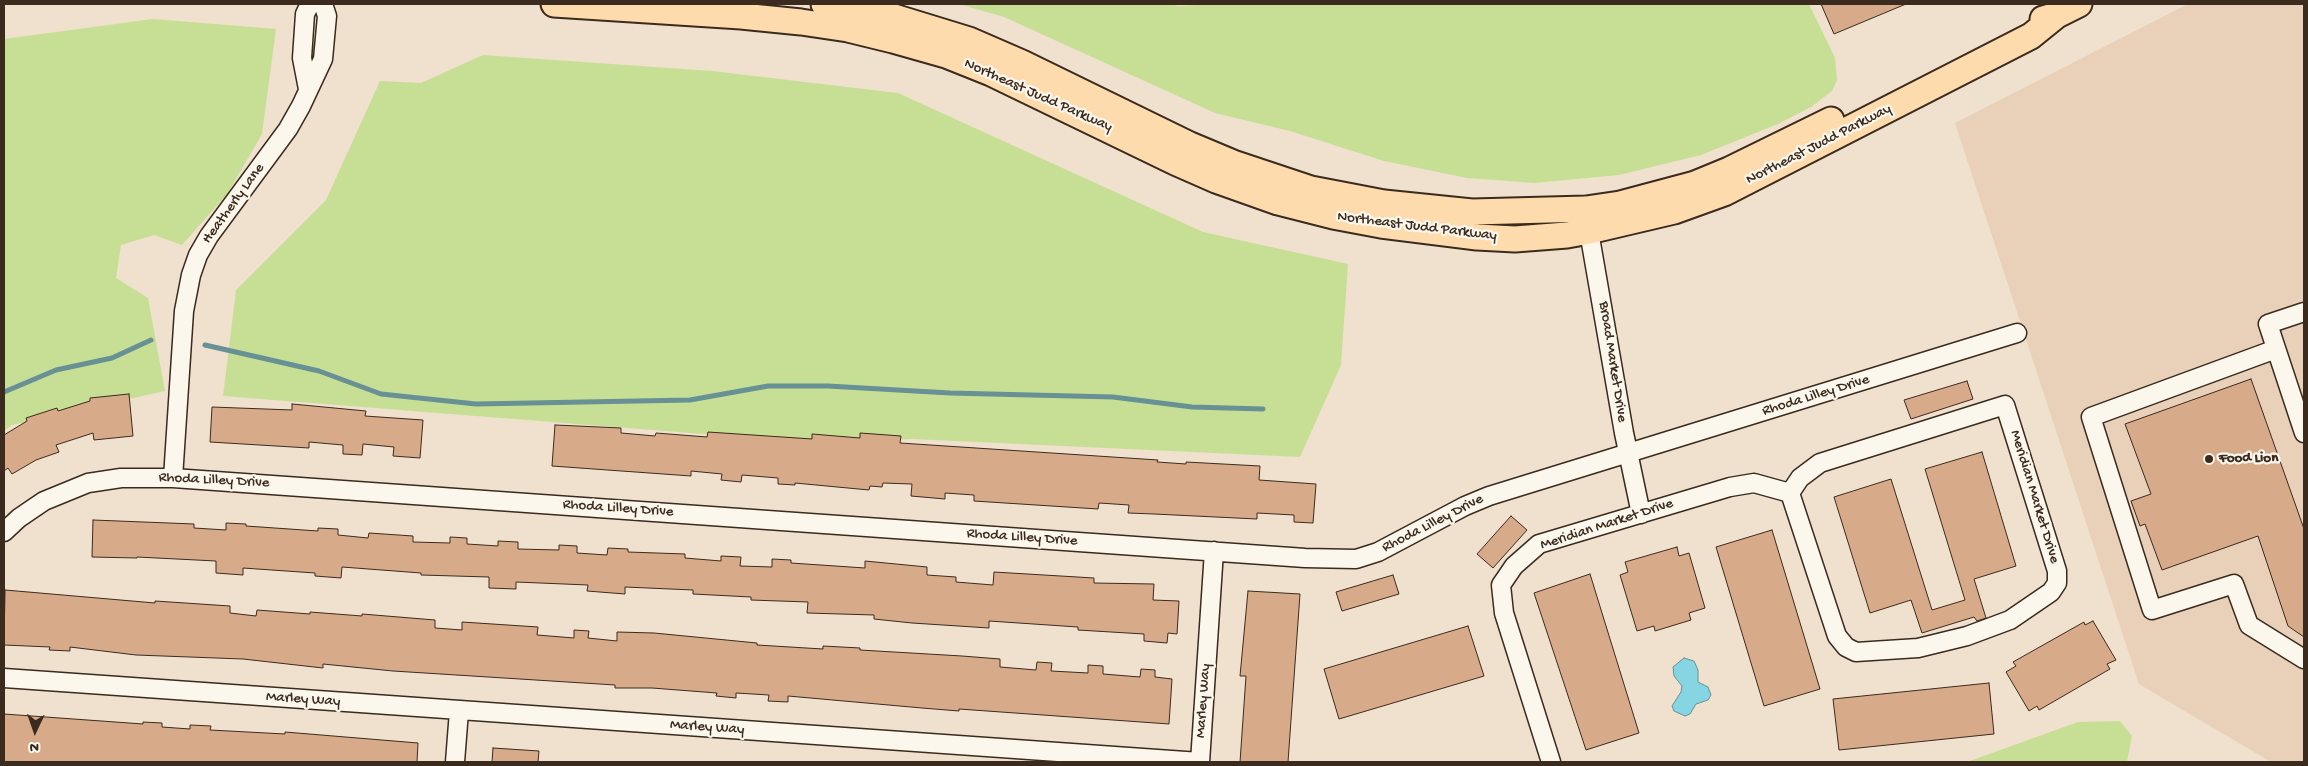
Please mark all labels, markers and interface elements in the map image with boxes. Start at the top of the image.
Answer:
street label: Northeast Judd Parkway [961,55,1115,137]
street label: Northeast Judd Parkway [1743,101,1895,189]
street label: Heatherly Lane [199,160,269,248]
street label: Northeast Judd Parkway [1336,208,1498,246]
street label: Broad Market Drive [1594,300,1630,424]
street label: Rhoda Lilley Drive [1760,371,1872,421]
street label: Meridian Market Drive [2005,428,2063,566]
place label: Food Lion [2219,450,2278,468]
marker: Food Lion [2203,453,2215,465]
street label: Rhoda Lilley Drive [158,469,270,493]
street label: Rhoda Lilley Drive [1379,491,1487,557]
street label: Meridian Market Drive [1538,495,1676,555]
street label: Rhoda Lilley Drive [562,496,674,522]
street label: Rhoda Lilley Drive [966,525,1078,551]
street label: Marley Way [1192,663,1216,739]
street label: Marley Way [265,688,341,712]
north arrow [10,706,60,756]
street label: Marley Way [669,716,745,740]
text: N [29,738,39,755]

